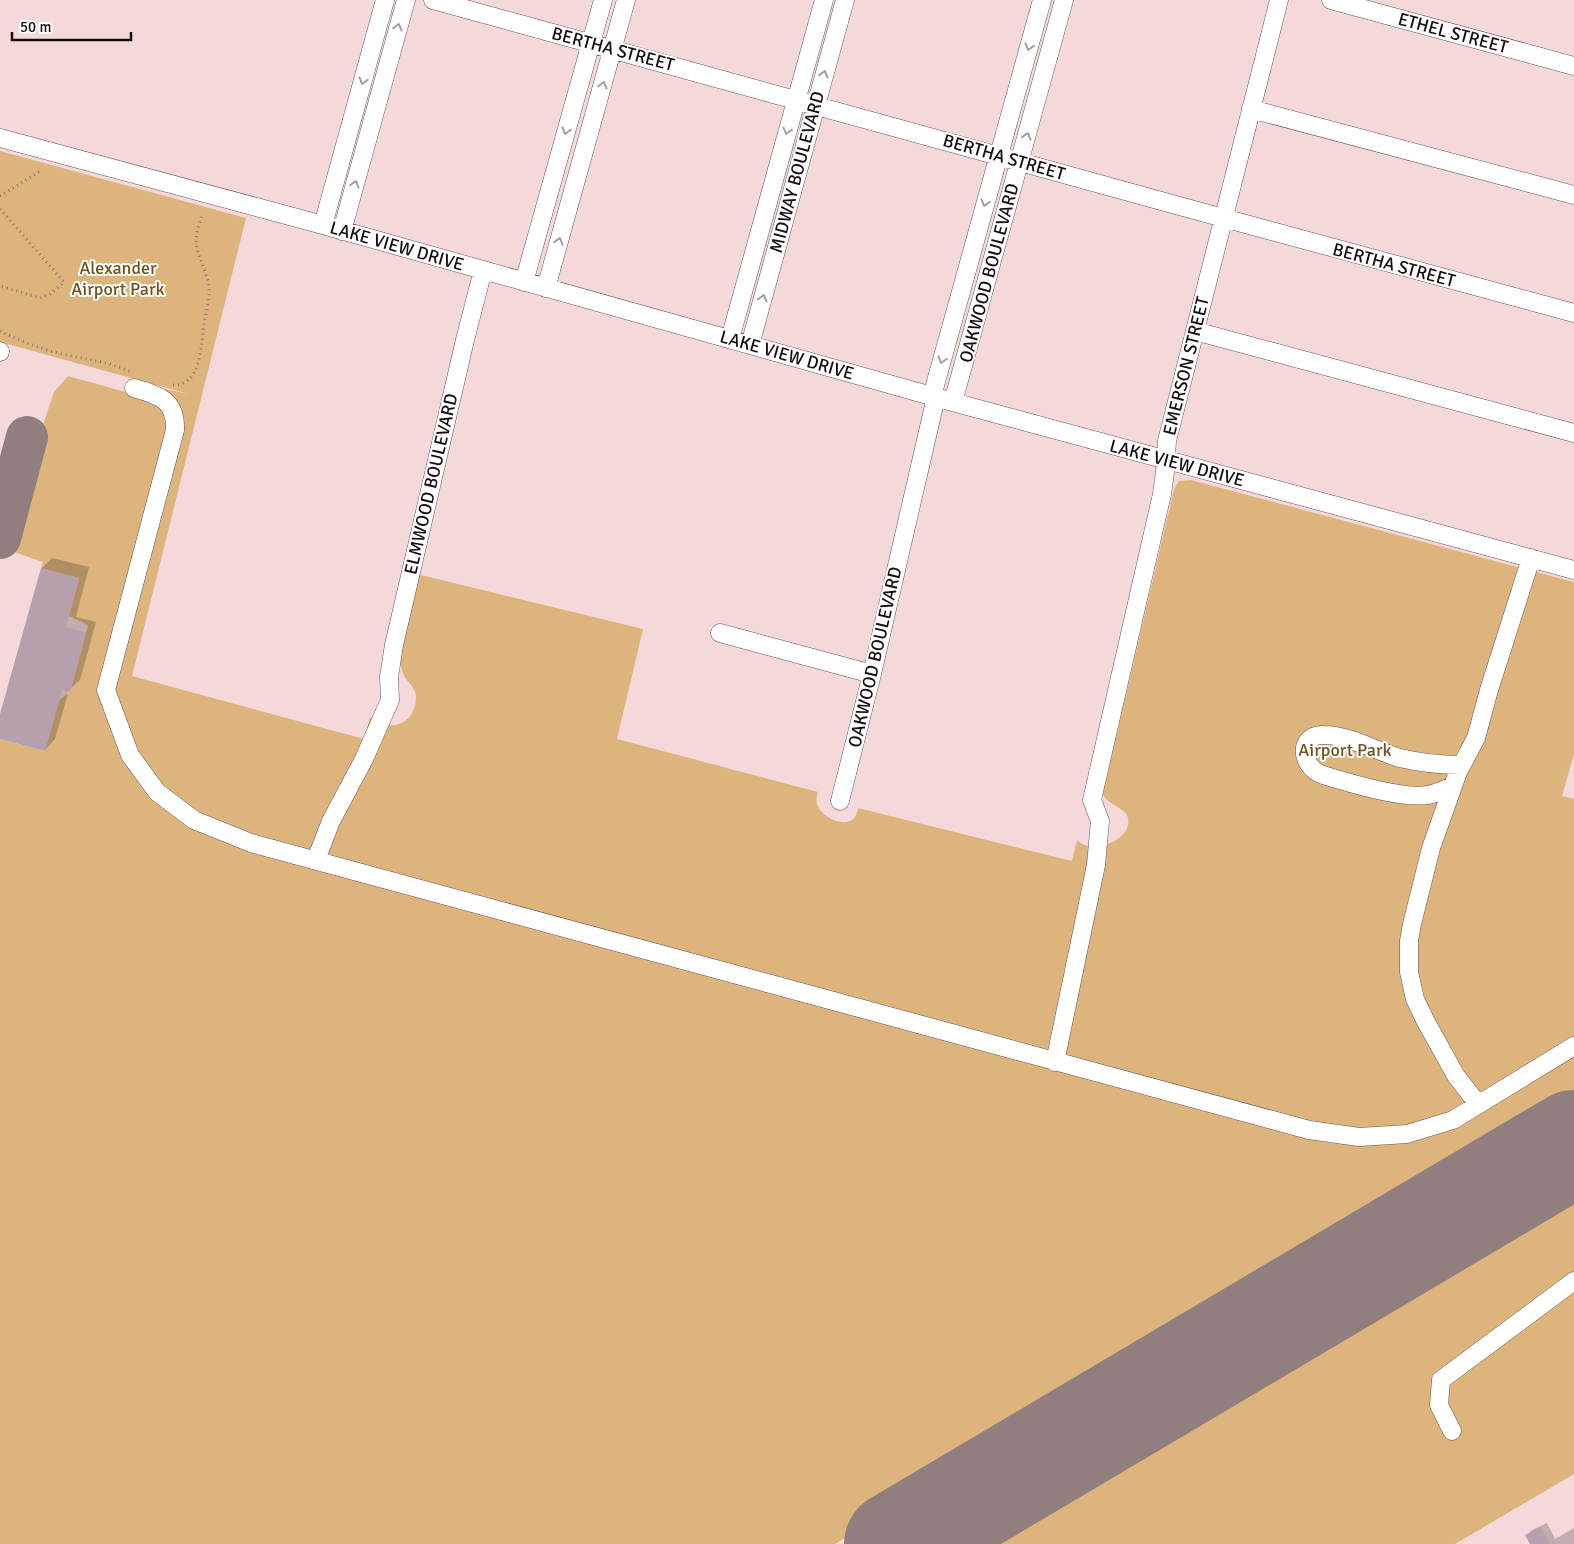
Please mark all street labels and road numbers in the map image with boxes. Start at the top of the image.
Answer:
street label: ETHEL STREET [1396,8,1511,58]
street label: BERTHA STREET [549,22,677,76]
street label: MIDWAY BOULEVARD [765,89,829,255]
street label: BERTHA STREET [940,129,1068,185]
street label: OAKWOOD BOULEVARD [954,181,1024,365]
street label: LAKE VIEW DRIVE [327,216,467,276]
street label: BERTHA STREET [1330,238,1458,292]
street label: EMERSON STREET [1158,294,1214,438]
street label: LAKE VIEW DRIVE [717,325,857,385]
street label: ELMWOOD BOULEVARD [399,391,463,577]
street label: LAKE VIEW DRIVE [1107,434,1247,492]
street label: OAKWOOD BOULEVARD [843,564,907,750]

